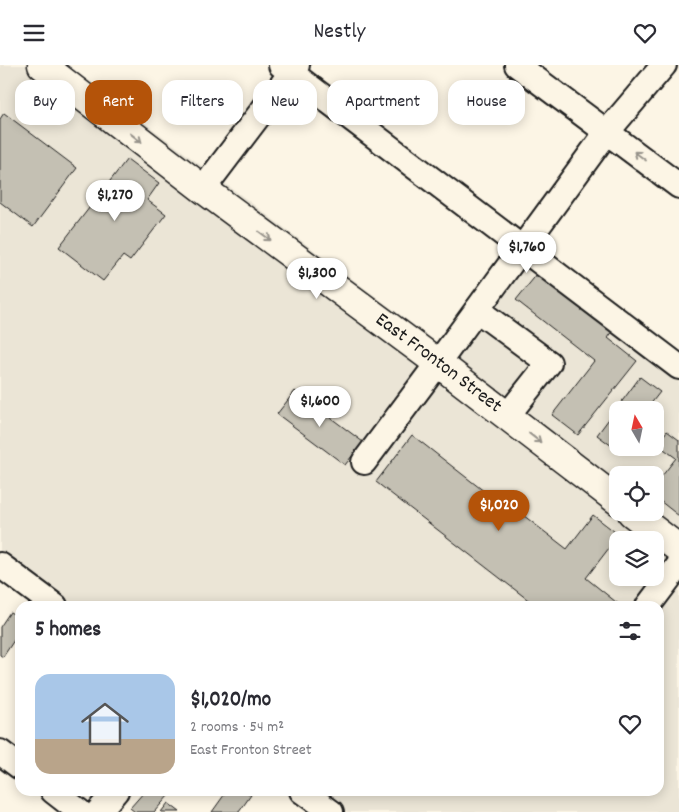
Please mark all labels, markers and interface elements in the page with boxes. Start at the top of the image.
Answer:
text: Nestly [313,17,366,48]
icon: menu [20,19,48,47]
icon: heart [631,19,659,47]
chip: Buy [15,80,75,125]
chip: Rent [85,80,152,125]
chip: Filters [162,80,243,125]
chip: New [253,80,317,125]
chip: Apartment [327,80,438,125]
chip: House [448,80,525,125]
one-way arrow [129,132,142,143]
one-way arrow [634,151,647,162]
pin: $1,270 [74,179,156,222]
text: $1,270 [97,184,133,207]
one-way arrow [258,230,271,241]
pin: $1,760 [486,231,568,274]
text: $1,760 [508,236,546,259]
pin: $1,300 [276,257,358,300]
text: $1,300 [297,262,337,285]
street label: East Fronton Street [369,307,507,421]
pin: $1,600 [279,385,361,428]
text: $1,600 [300,390,340,413]
north arrow [609,401,664,456]
map controls [609,401,664,586]
one-way arrow [528,433,542,443]
button: locate [609,466,664,521]
pin: $1,020 [458,489,540,532]
text: $1,020 [479,494,519,517]
button: layers [609,531,664,586]
text: 5 homes [35,616,101,646]
icon: filters [616,617,644,645]
text: $1,020/mo [190,686,271,716]
icon: home [75,694,135,754]
icon: heart [616,710,644,738]
text: 2 rooms · 54 m² [190,716,284,739]
text: East Fronton Street [190,739,312,762]

